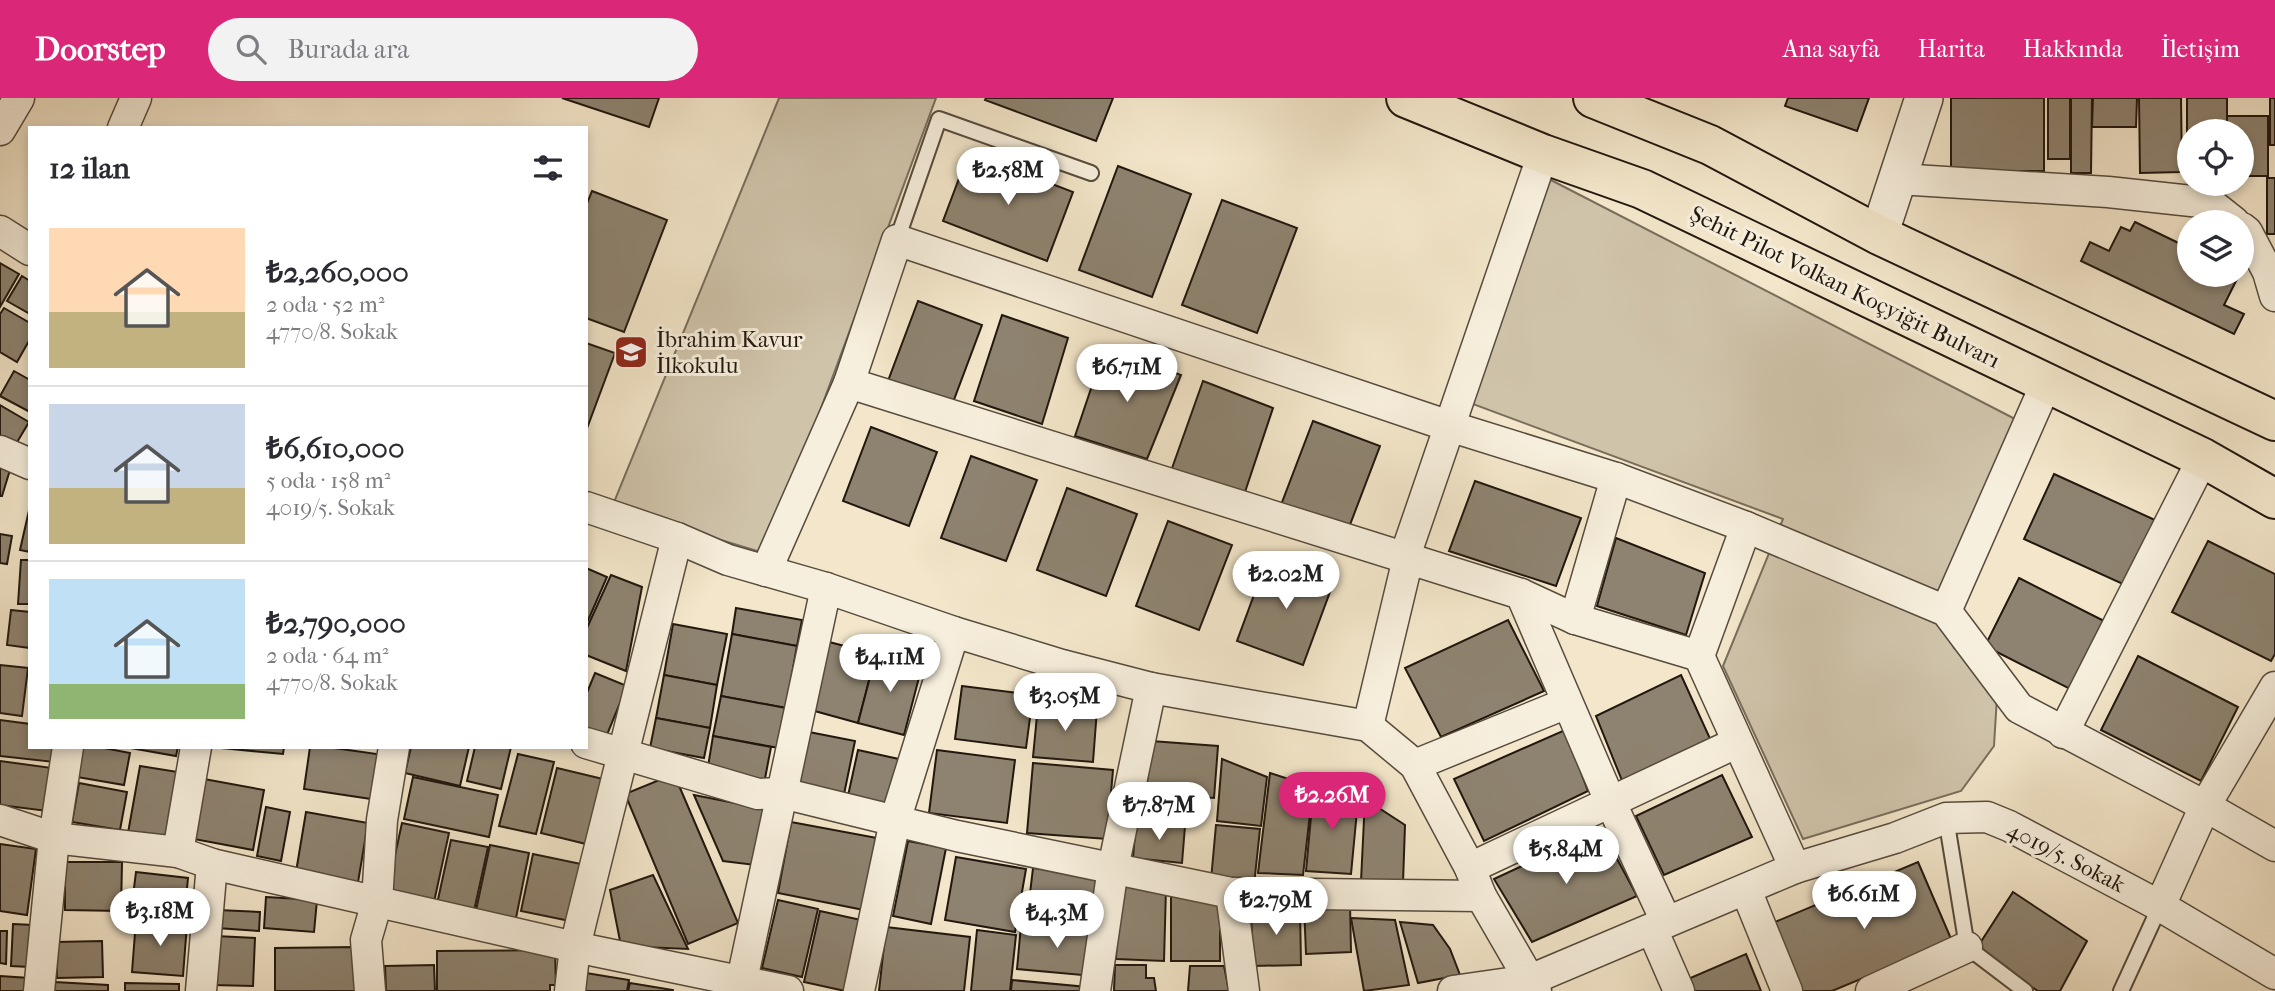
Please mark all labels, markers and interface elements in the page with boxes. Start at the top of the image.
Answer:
search box [208,18,698,81]
text: Doorstep [35,30,166,69]
icon: search [232,30,270,68]
text: Burada ara [288,34,409,65]
text: Ana sayfa [1783,35,1880,63]
text: Harita [1918,35,1985,63]
text: Hakkında [2023,35,2123,63]
text: İletişim [2161,35,2240,63]
map controls [2177,119,2254,287]
button: locate [2177,119,2254,196]
pin: ₺2.58M [951,148,1065,207]
icon: filters [529,149,567,187]
text: 12 ilan [49,151,130,186]
text: ₺2.58M [972,156,1044,183]
street label: Şehit Pilot Volkan Koçyiğit Bulvarı [1686,200,2005,374]
button: layers [2177,210,2254,287]
text: ₺2,260,000 [266,255,409,290]
icon: home [105,256,189,340]
text: 2 oda · 52 m² [266,291,384,318]
text: 4770/8. Sokak [266,318,398,345]
place label: İbrahim Kavur İlkokulu [656,326,803,379]
school or university icon: İbrahim Kavur İlkokulu [612,333,650,371]
pin: ₺6.71M [1070,344,1184,404]
text: ₺6.71M [1092,353,1162,380]
text: ₺6,610,000 [266,431,404,466]
icon: home [105,432,189,516]
text: 5 oda · 158 m² [266,467,390,494]
text: 4019/5. Sokak [266,494,395,521]
pin: ₺2.02M [1229,552,1343,611]
text: ₺2.02M [1249,560,1323,587]
text: ₺2,790,000 [266,606,406,641]
icon: home [105,607,189,691]
pin: ₺4.11M [833,634,947,694]
text: 2 oda · 64 m² [266,642,389,669]
text: ₺4.11M [855,643,925,670]
text: 4770/8. Sokak [266,669,398,696]
pin: ₺3.05M [1008,674,1122,733]
text: ₺3.05M [1030,682,1100,709]
pin: ₺2.26M [1275,772,1389,832]
text: ₺2.26M [1295,781,1369,808]
pin: ₺7.87M [1102,782,1216,842]
text: ₺7.87M [1123,791,1195,818]
street label: 4019/5. Sokak [2002,816,2131,899]
pin: ₺5.84M [1509,826,1623,886]
text: ₺5.84M [1529,835,1603,862]
pin: ₺6.61M [1807,872,1921,931]
pin: ₺2.79M [1219,878,1333,937]
text: ₺6.61M [1828,880,1900,907]
text: ₺2.79M [1240,886,1312,913]
pin: ₺3.18M [103,888,217,948]
pin: ₺4.3M [1008,890,1106,950]
text: ₺3.18M [126,897,194,924]
text: ₺4.3M [1026,899,1088,926]

